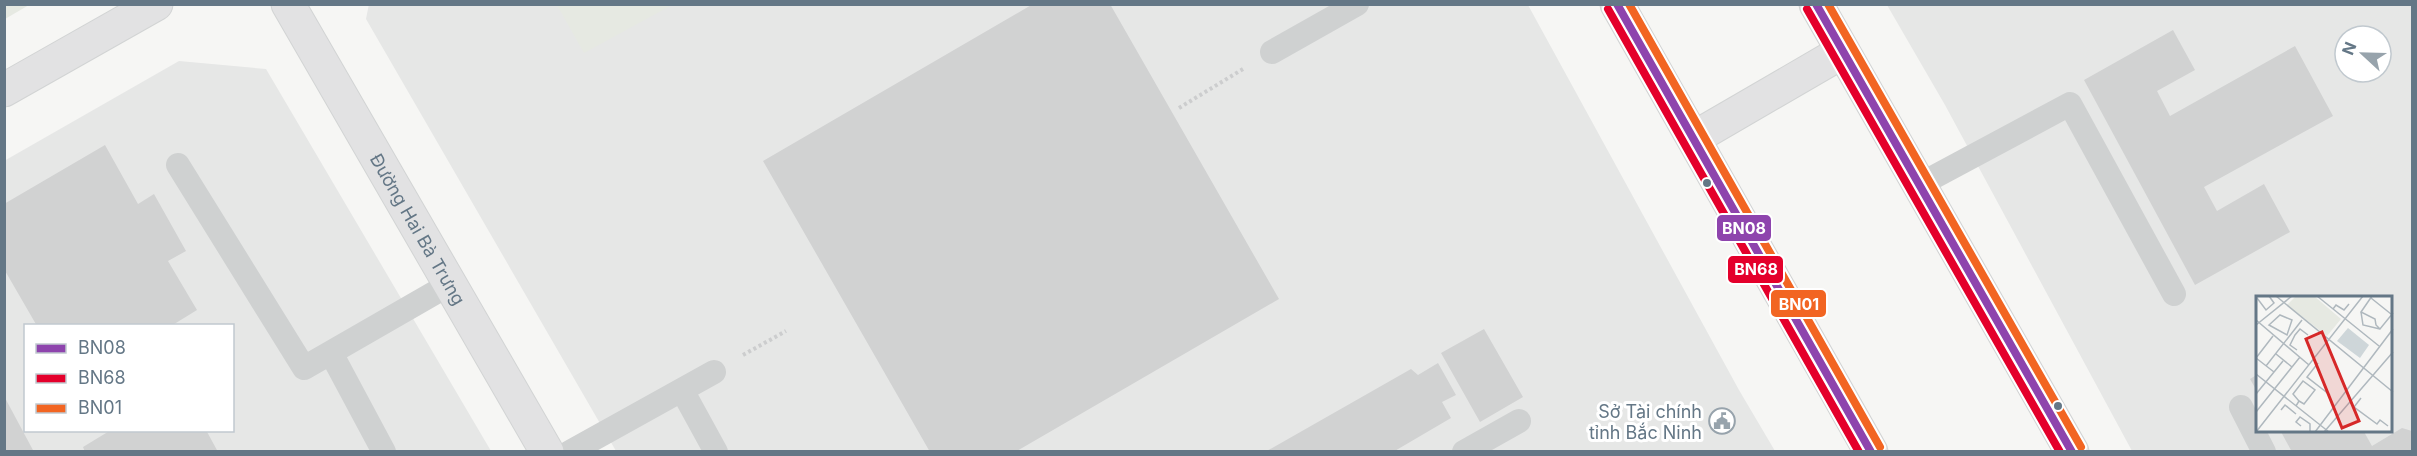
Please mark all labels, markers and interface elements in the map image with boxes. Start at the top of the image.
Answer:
north arrow [2333,24,2393,84]
text: N [2338,39,2361,58]
street label: Đường Hai Bà Trưng [366,150,470,308]
unlabelled marker [1701,177,1713,189]
line badge: BN08 [1716,214,1772,242]
text: BN08 [1722,218,1766,238]
line badge: BN68 [1727,255,1784,284]
text: BN68 [1734,259,1778,279]
line badge: BN01 [1770,289,1827,318]
text: BN01 [1779,294,1819,314]
inset map [2256,296,2393,432]
legend [24,324,234,432]
text: BN08 [78,337,126,358]
text: BN68 [78,367,126,388]
text: BN01 [78,397,122,418]
unlabelled marker [2052,400,2064,412]
place label: Sở Tài chính tỉnh Bắc Ninh [1589,401,1702,443]
public building icon: Sở Tài chính tỉnh Bắc Ninh [1707,406,1737,436]

